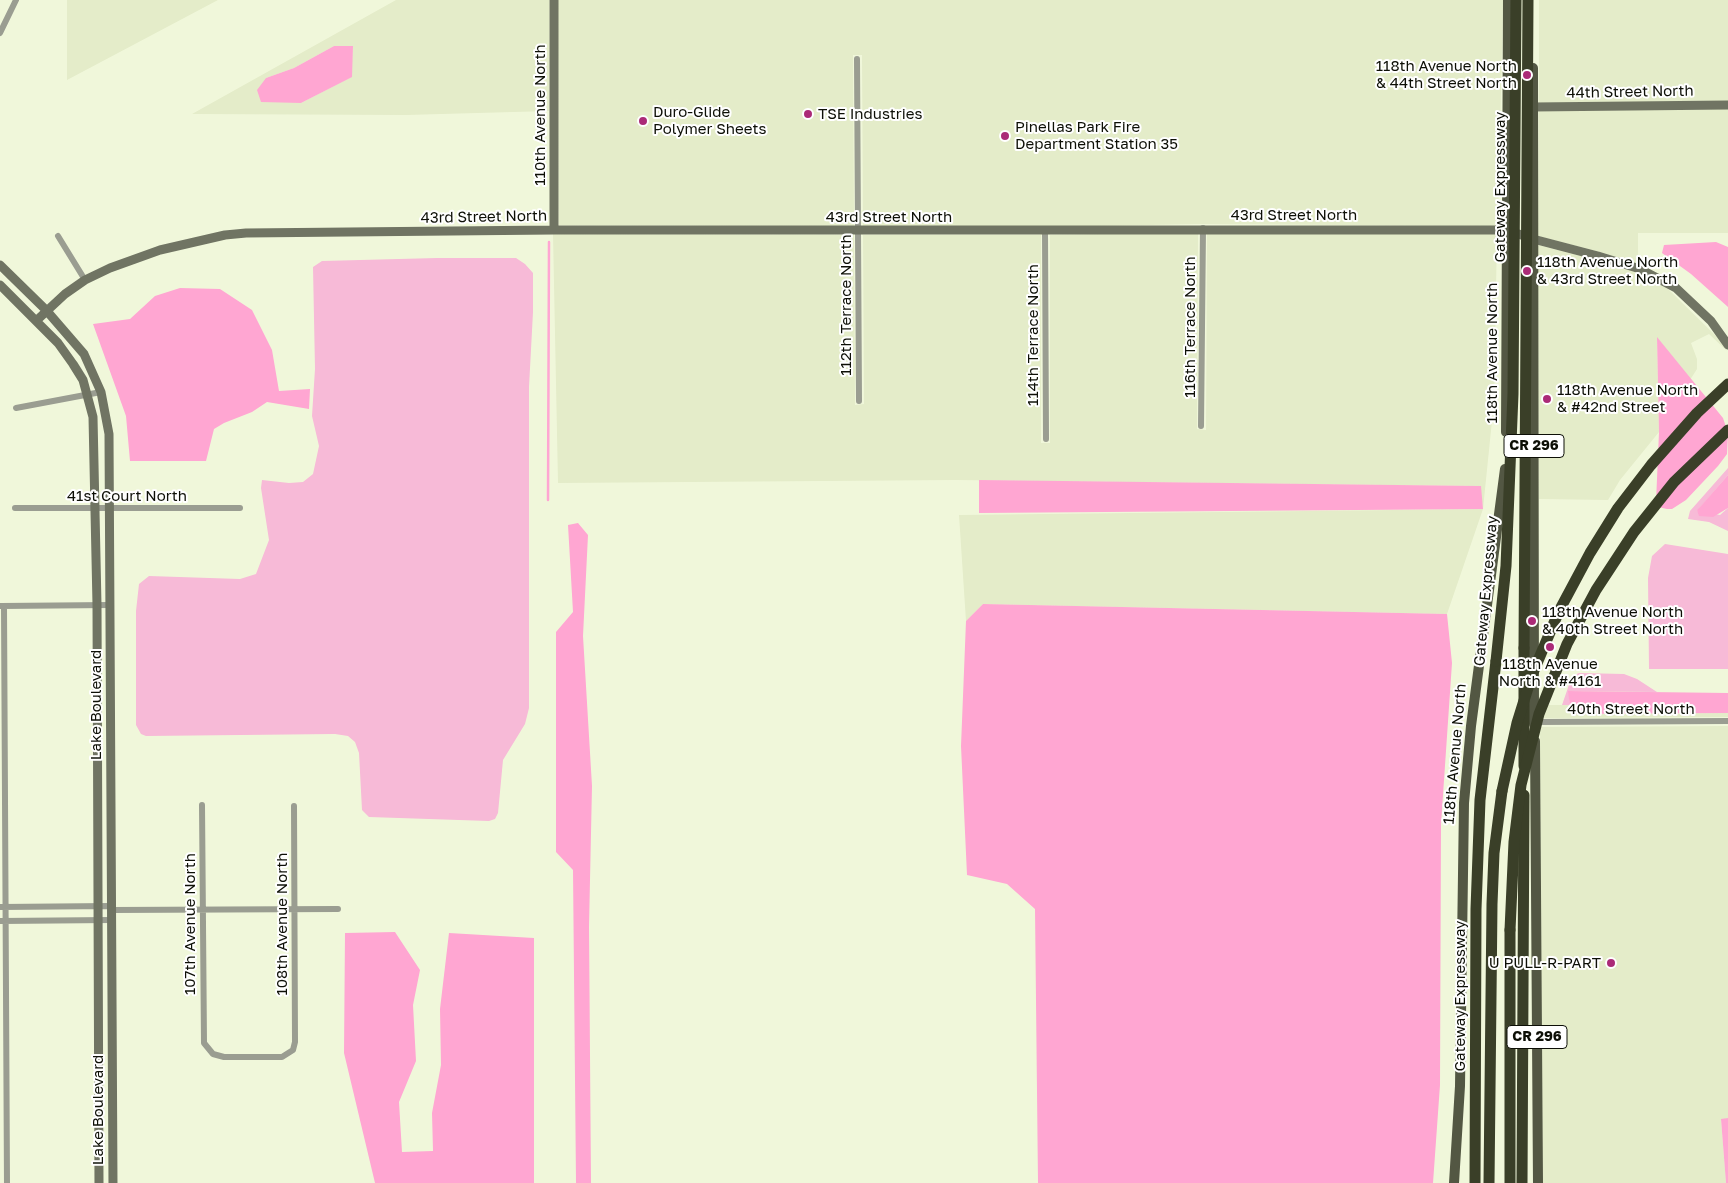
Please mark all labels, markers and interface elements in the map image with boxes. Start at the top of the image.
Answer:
street label: 110th Avenue North [531,44,549,186]
place label: 118th Avenue North & 44th Street North [1376,57,1517,92]
marker: 118th Avenue North & 44th Street North [1521,69,1533,81]
street label: 44th Street North [1566,82,1694,102]
place label: Duro-Glide Polymer Sheets [653,103,766,138]
place label: TSE Industries [818,105,922,123]
marker: TSE Industries [802,108,814,120]
street label: Gateway Expressway [1491,112,1509,262]
marker: Duro-Glide Polymer Sheets [637,115,649,127]
place label: Pinellas Park Fire Department Station 35 [1015,118,1178,153]
marker: Pinellas Park Fire Department Station 35 [999,130,1011,142]
street label: 43rd Street North [1231,206,1357,224]
street label: 43rd Street North [421,207,547,227]
street label: 43rd Street North [826,208,952,226]
street label: 112th Terrace North [837,234,855,376]
place label: 118th Avenue North & 43rd Street North [1537,253,1678,288]
street label: 116th Terrace North [1181,256,1199,398]
street label: 114th Terrace North [1024,264,1042,406]
marker: 118th Avenue North & 43rd Street North [1521,265,1533,277]
street label: 118th Avenue North [1483,282,1501,424]
place label: 118th Avenue North & #42nd Street [1557,381,1698,416]
marker: 118th Avenue North & #42nd Street [1541,393,1553,405]
road number: CR 296 [1504,434,1564,458]
street label: 41st Court North [67,487,187,505]
street label: Gateway Expressway [1470,515,1502,667]
place label: 118th Avenue North & 40th Street North [1542,603,1683,638]
marker: 118th Avenue North & 40th Street North [1526,615,1538,627]
marker: 118th Avenue North & #4161 [1544,641,1556,653]
street label: Lake Boulevard [87,650,105,760]
place label: 118th Avenue North & #4161 [1499,655,1601,690]
street label: 118th Avenue North [1440,683,1470,825]
street label: 40th Street North [1567,700,1695,718]
street label: 108th Avenue North [273,852,291,996]
street label: 107th Avenue North [181,853,199,995]
street label: Gateway Expressway [1451,921,1469,1071]
place label: U PULL-R-PART [1489,954,1601,972]
marker: U PULL-R-PART [1605,957,1617,969]
road number: CR 296 [1507,1026,1567,1048]
street label: Lake Boulevard [89,1055,107,1165]

